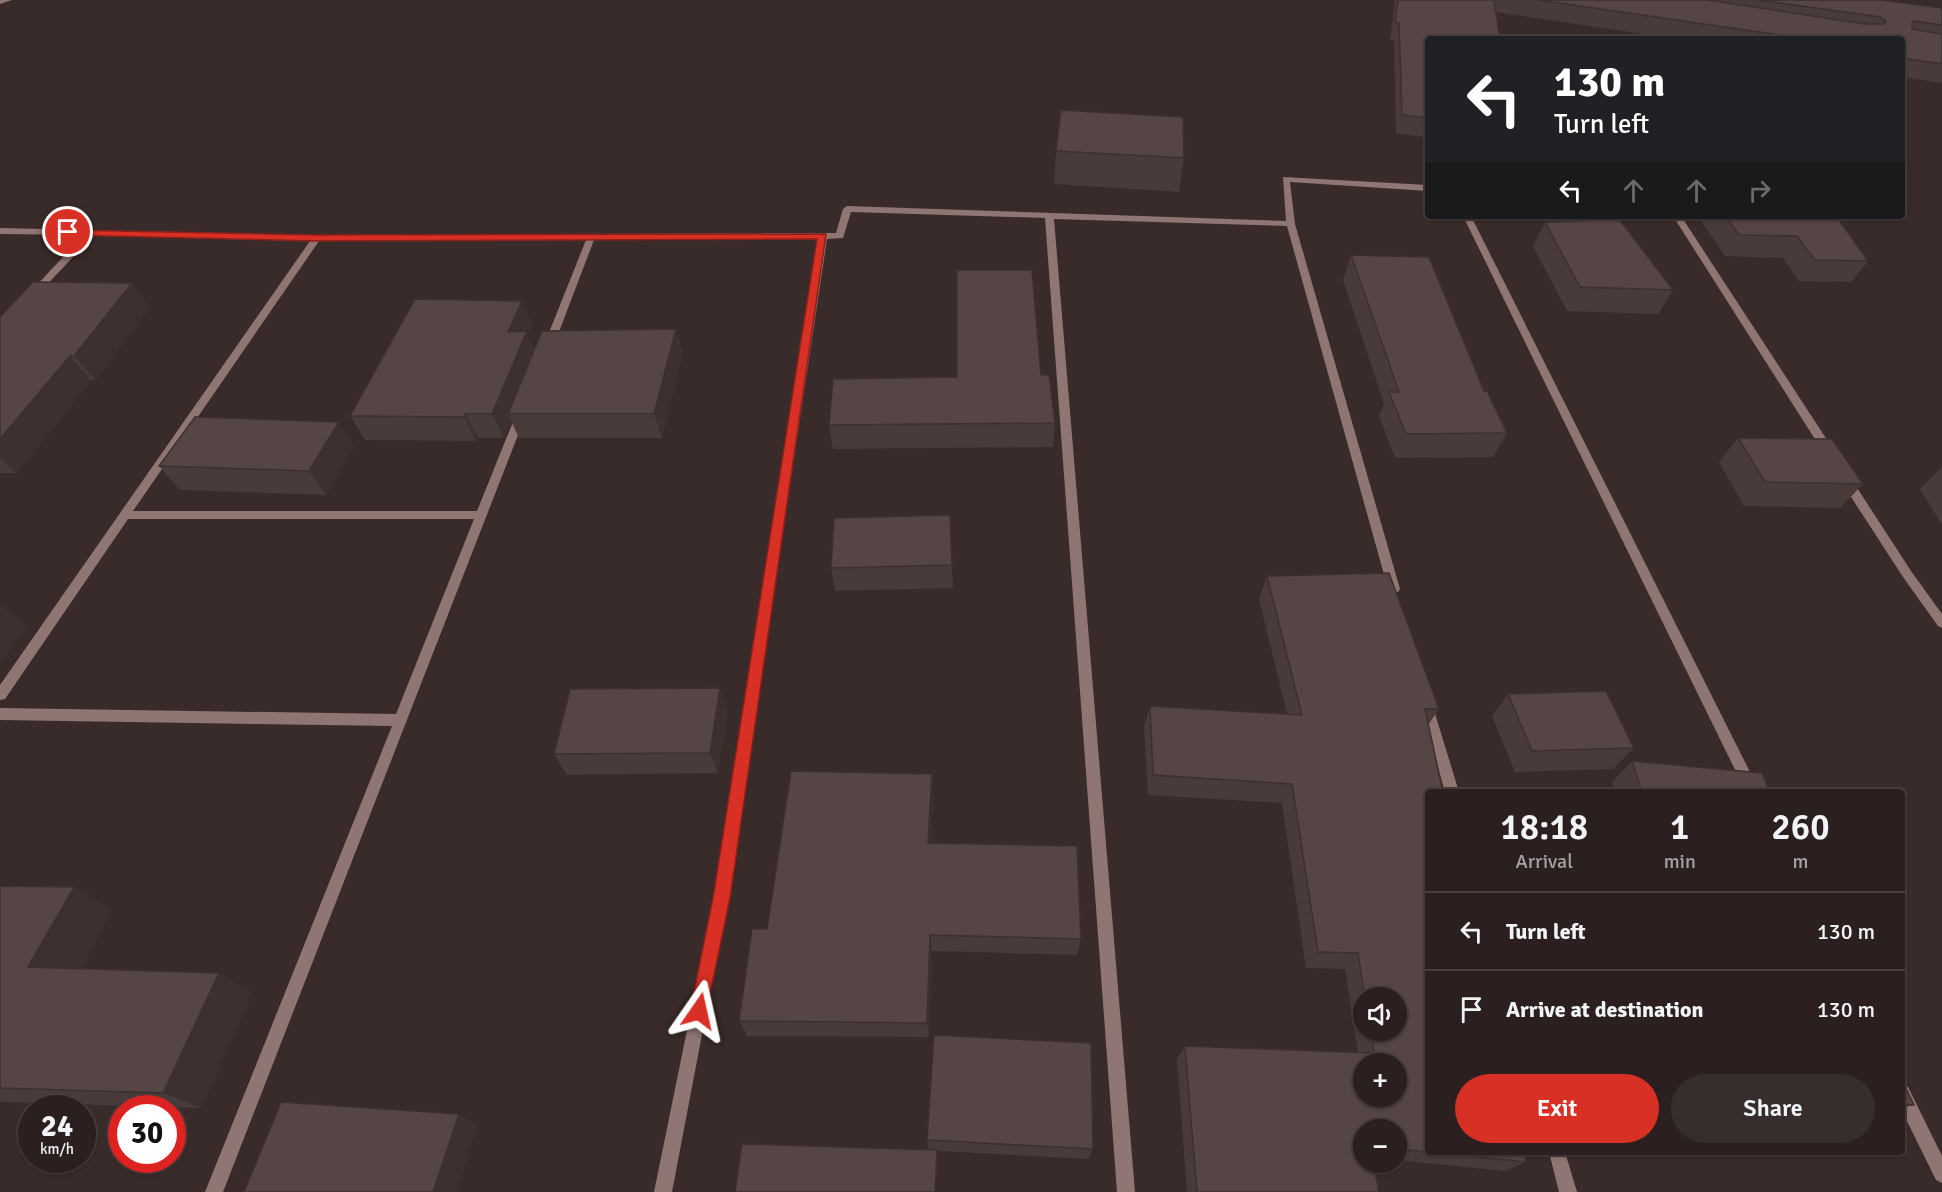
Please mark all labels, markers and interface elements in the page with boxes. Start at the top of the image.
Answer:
text: 130 m [1554,57,1665,108]
icon: left [1455,60,1533,138]
text: Turn left [1554,108,1649,141]
icon: left [1554,174,1587,207]
icon: ahead [1617,174,1650,207]
icon: ahead [1680,174,1713,207]
icon: right [1743,174,1776,207]
pin [42,206,93,257]
icon: arrive [51,215,84,248]
text: 18:18 [1500,805,1588,850]
text: 1 [1670,805,1690,850]
text: 260 [1771,805,1830,850]
text: Arrival [1516,849,1573,874]
text: min [1664,849,1696,874]
text: m [1792,849,1808,874]
icon: left [1455,915,1488,948]
text: Turn left [1506,918,1586,945]
text: 130 m [1817,918,1875,945]
position arrow [667,979,731,1043]
map controls [1353,987,1407,1173]
button: sound [1353,987,1407,1041]
icon: arrive [1455,993,1488,1026]
text: Arrive at destination [1506,996,1703,1023]
text: 130 m [1817,996,1875,1023]
button: + [1353,1053,1407,1107]
button: Exit [1455,1074,1659,1143]
button: Share [1671,1074,1875,1143]
speed limit sign: 30 [108,1095,186,1173]
text: 24 [41,1108,73,1145]
button: − [1353,1119,1407,1173]
text: km/h [40,1140,74,1158]

